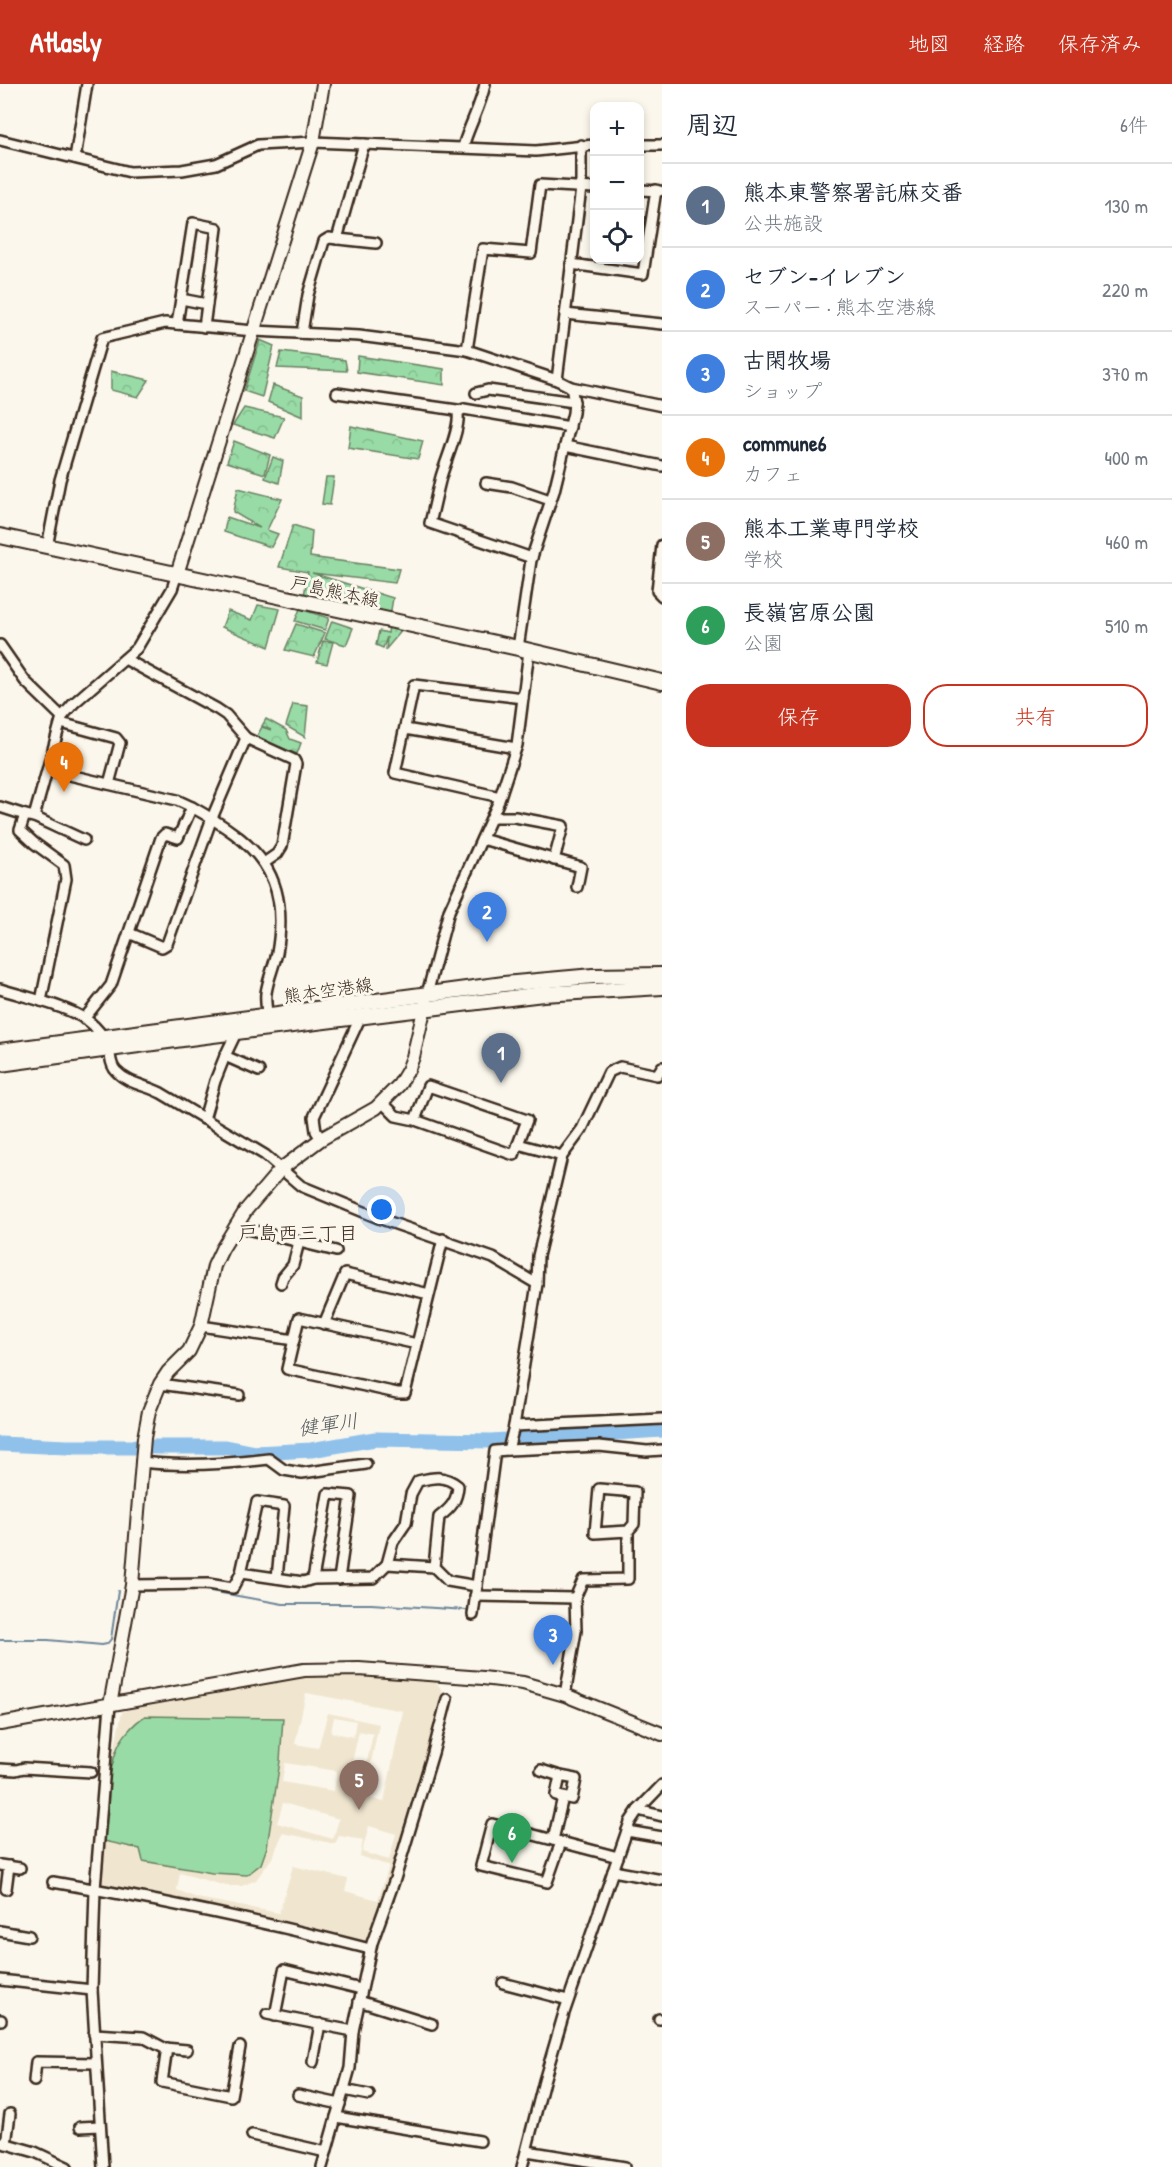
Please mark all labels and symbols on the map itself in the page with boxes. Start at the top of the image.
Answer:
street label: 戸島熊本線 [288,569,382,613]
pin: 4 [44,742,84,792]
pin: 2 [468,892,506,942]
street label: 熊本空港線 [282,971,374,1009]
pin: 1 [482,1034,520,1083]
your location [367,1195,396,1224]
district label: 戸島西三丁目 [238,1219,358,1246]
water label: 健軍川 [296,1406,360,1442]
pin: 3 [534,1616,572,1665]
pin: 5 [340,1760,378,1810]
pin: 6 [492,1814,532,1863]

